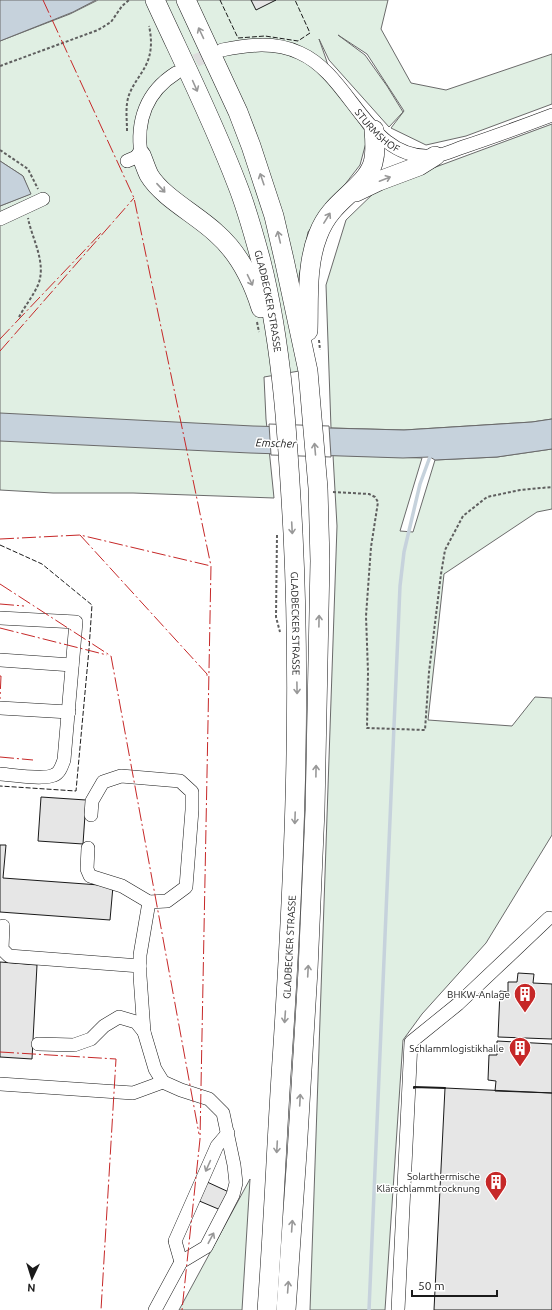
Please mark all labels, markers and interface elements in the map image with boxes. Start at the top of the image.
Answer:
one-way arrow [197,27,204,39]
one-way arrow [192,80,199,92]
street label: STURMSHOF [353,107,401,155]
one-way arrow [258,173,266,185]
one-way arrow [378,174,390,182]
one-way arrow [156,183,165,193]
one-way arrow [323,213,331,224]
one-way arrow [275,231,283,244]
street label: GLADBECKER STRASSE [252,249,283,353]
one-way arrow [247,274,254,286]
water label: Emscher [255,436,297,450]
one-way arrow [311,443,319,456]
one-way arrow [289,521,296,534]
street label: GLADBECKER STRASSE [289,571,302,676]
one-way arrow [315,615,323,628]
one-way arrow [293,681,301,694]
one-way arrow [312,765,320,778]
one-way arrow [291,811,298,824]
street label: GLADBECKER STRASSE [281,895,298,999]
one-way arrow [304,965,311,978]
building icon: BHKW-Anlage [512,981,538,1014]
place label: BHKW-Anlage [447,989,510,1000]
one-way arrow [281,1011,289,1024]
building icon: Schlammlogistikhalle [507,1035,533,1068]
place label: Schlammlogistikhalle [409,1043,504,1054]
one-way arrow [297,1094,304,1107]
one-way arrow [273,1140,281,1153]
one-way arrow [204,1160,211,1172]
building icon: Solarthermische Klärschlammtrocknung [483,1169,509,1202]
place label: Solarthermische Klärschlammtrocknung [376,1171,480,1194]
one-way arrow [289,1220,296,1233]
one-way arrow [207,1232,215,1244]
north arrow [12,1258,52,1298]
scale bar [412,1272,497,1298]
text: 50 m [418,1279,445,1292]
one-way arrow [284,1281,291,1294]
text: N [27,1282,36,1294]

